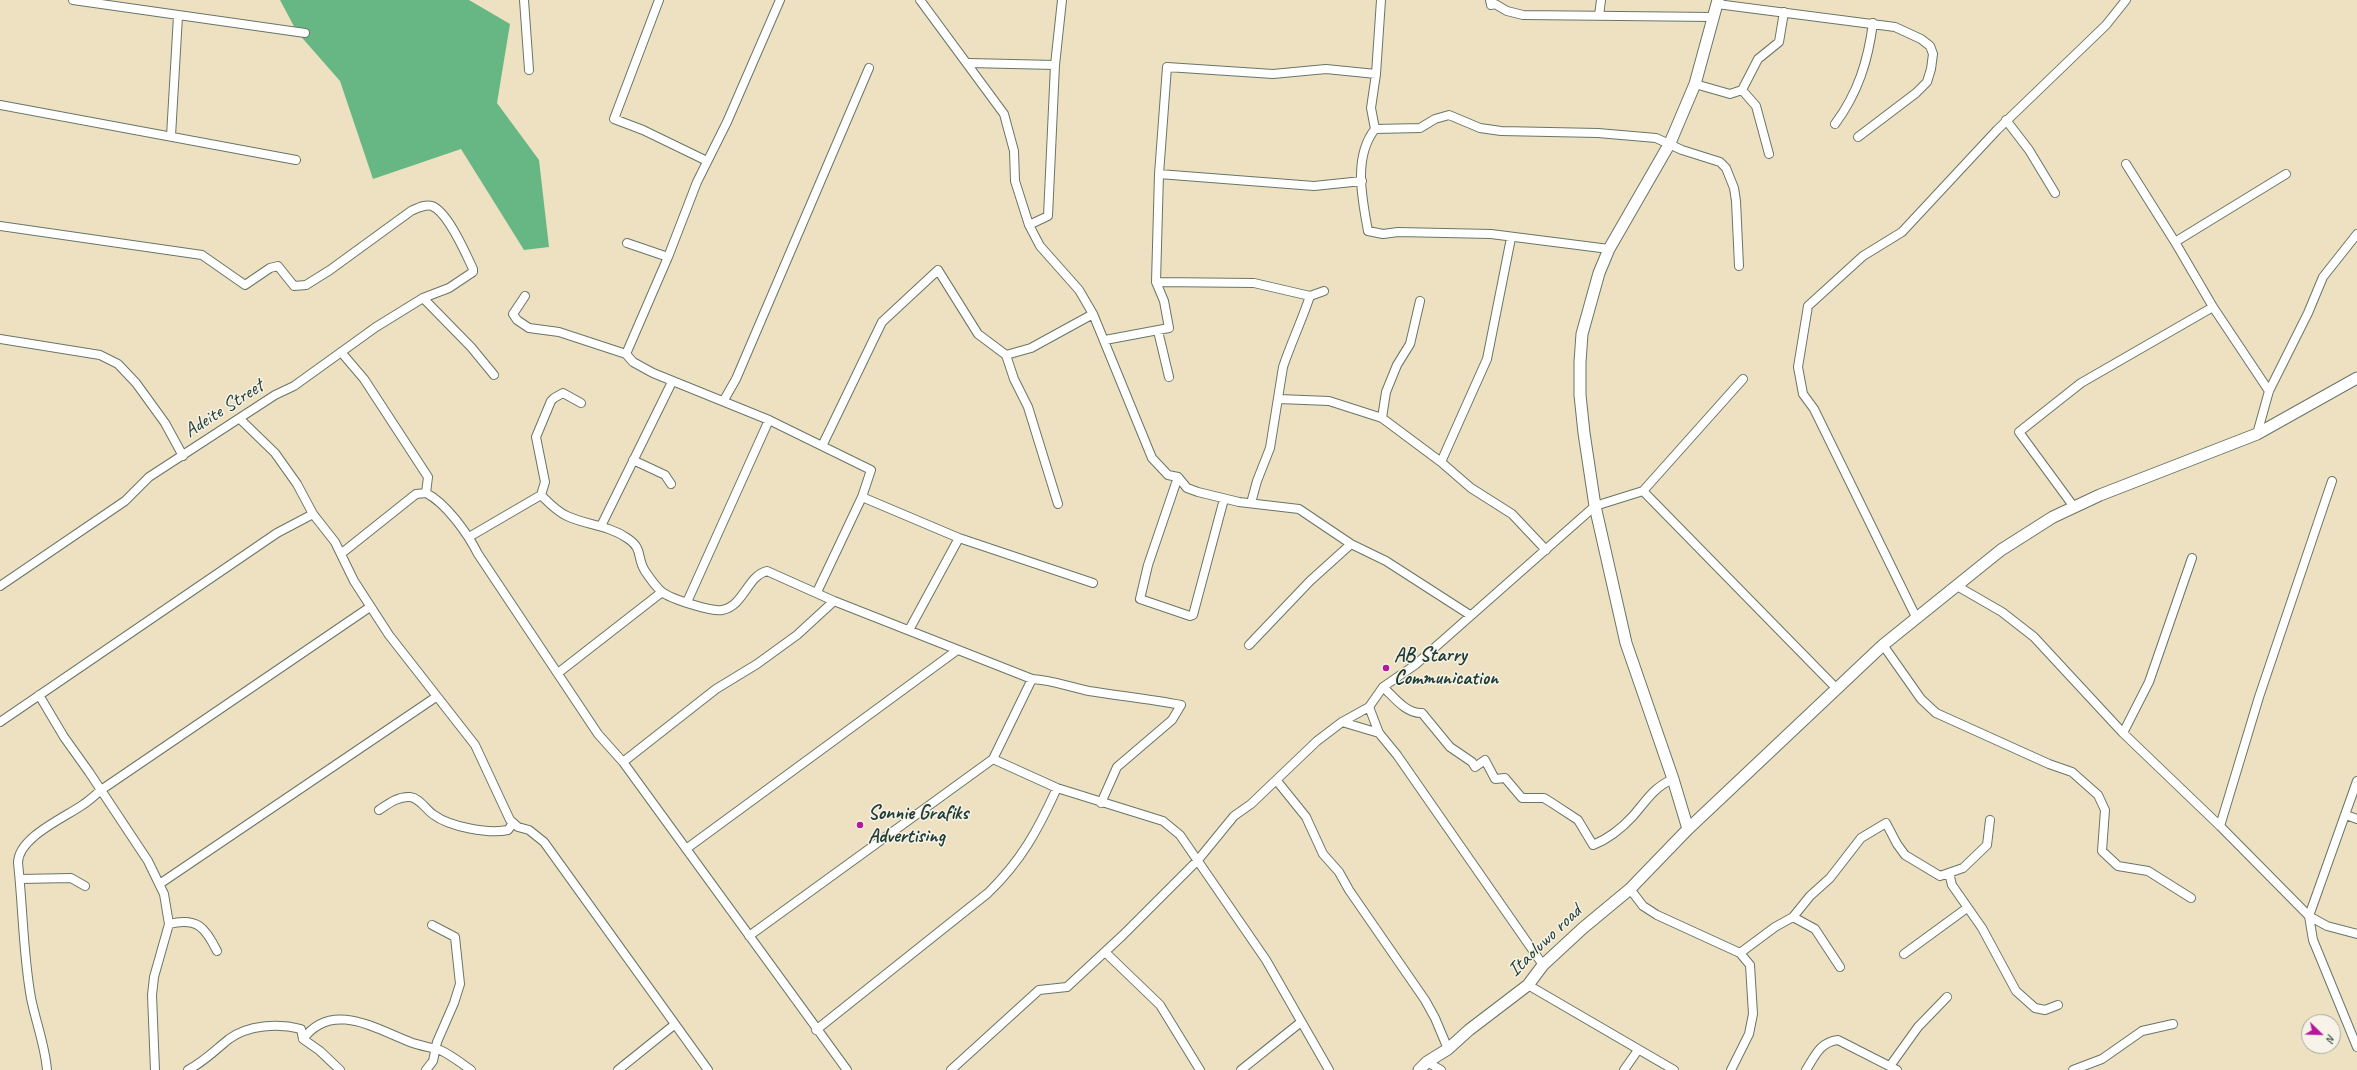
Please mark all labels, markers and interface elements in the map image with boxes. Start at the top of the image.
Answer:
street label: Adeite Street [180,375,268,443]
place label: AB Starry Communication [1394,644,1498,691]
marker: AB Starry Communication [1381,663,1391,673]
place label: Sonnie Grafiks Advertising [868,802,968,849]
marker: Sonnie Grafiks Advertising [855,820,865,830]
street label: Itaoluwo road [1503,900,1587,982]
north arrow [2301,1014,2341,1054]
text: N [2323,1032,2339,1044]

